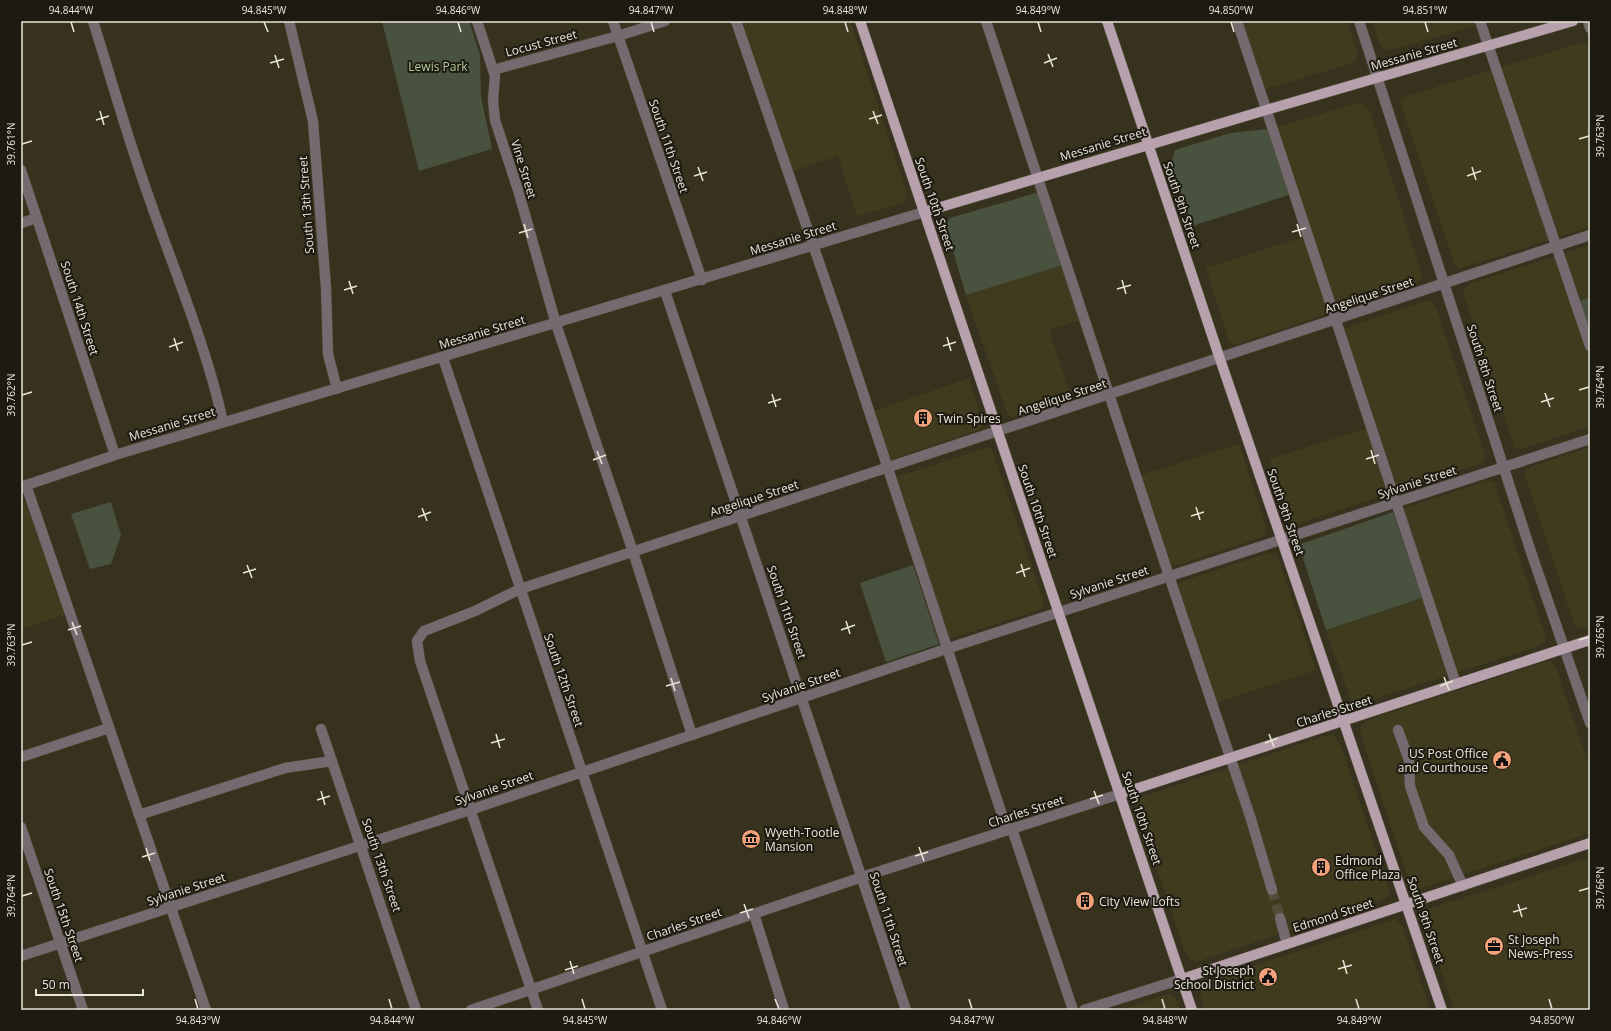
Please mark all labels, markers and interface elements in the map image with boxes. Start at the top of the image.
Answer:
text: 94.844°W [49,3,94,17]
text: 94.845°W [242,3,287,17]
text: 94.846°W [436,3,481,17]
text: 94.847°W [629,3,674,17]
text: 94.848°W [823,3,868,17]
text: 94.849°W [1016,3,1061,17]
text: 94.850°W [1209,3,1254,17]
text: 94.851°W [1403,3,1448,17]
street label: Locust Street [503,25,579,61]
street label: Messanie Street [1369,34,1459,74]
park label: Lewis Park [408,58,468,75]
street label: South 11th Street [645,97,693,195]
text: 39.763°N [1593,114,1607,158]
text: 39.761°N [4,122,18,166]
street label: Messanie Street [1058,123,1148,165]
street label: Vine Street [507,137,541,201]
street label: South 10th Street [911,155,959,253]
street label: South 13th Street [294,156,318,254]
street label: South 9th Street [1159,159,1205,251]
street label: Messanie Street [748,217,838,259]
street label: South 14th Street [57,259,103,357]
street label: Angelique Street [1322,273,1416,317]
street label: Messanie Street [437,311,527,353]
street label: South 8th Street [1463,322,1507,414]
text: 39.764°N [1593,365,1607,409]
text: 39.762°N [4,373,18,417]
street label: Angelique Street [1015,375,1109,419]
street label: Messanie Street [127,403,217,445]
building icon: Twin Spires [912,407,934,429]
place label: Twin Spires [937,410,1001,427]
street label: Sylvanie Street [1375,461,1459,503]
street label: South 10th Street [1014,462,1062,560]
street label: South 9th Street [1263,466,1309,558]
street label: Angelique Street [707,476,801,520]
street label: Sylvanie Street [1067,561,1151,603]
street label: South 11th Street [763,563,811,661]
text: 39.765°N [1593,615,1607,659]
text: 39.763°N [4,623,18,667]
street label: South 12th Street [540,631,588,729]
street label: Sylvanie Street [759,664,843,706]
street label: Charles Street [1294,691,1374,731]
place label: US Post Office and Courthouse [1398,745,1488,776]
public building icon: US Post Office and Courthouse [1491,749,1513,771]
street label: Sylvanie Street [452,767,536,809]
street label: South 10th Street [1118,769,1166,867]
street label: Charles Street [986,791,1066,831]
street label: South 13th Street [358,816,406,914]
place label: Wyeth-Tootle Mansion [765,824,840,855]
museum icon: Wyeth-Tootle Mansion [740,828,762,850]
place label: Edmond Office Plaza [1335,852,1400,883]
building icon: Edmond Office Plaza [1310,856,1332,878]
street label: South 15th Street [40,866,88,964]
text: 39.766°N [1593,866,1607,910]
street label: Sylvanie Street [144,868,228,910]
street label: South 11th Street [866,870,912,968]
text: 39.764°N [4,874,18,918]
street label: South 9th Street [1403,874,1449,966]
building icon: City View Lofts [1074,890,1096,912]
place label: City View Lofts [1099,893,1180,910]
street label: Edmond Street [1291,894,1375,936]
street label: Charles Street [644,903,724,945]
place label: St Joseph News-Press [1508,931,1573,962]
office icon: St Joseph News-Press [1483,935,1505,957]
place label: St Joseph School District [1174,962,1254,993]
public building icon: St Joseph School District [1257,966,1279,988]
scale bar [36,971,143,997]
text: 50 m [42,976,70,993]
text: 94.843°W [176,1013,221,1027]
text: 94.844°W [370,1013,415,1027]
text: 94.845°W [563,1013,608,1027]
text: 94.846°W [757,1013,802,1027]
text: 94.847°W [950,1013,995,1027]
text: 94.848°W [1143,1013,1188,1027]
text: 94.849°W [1337,1013,1382,1027]
text: 94.850°W [1530,1013,1575,1027]

